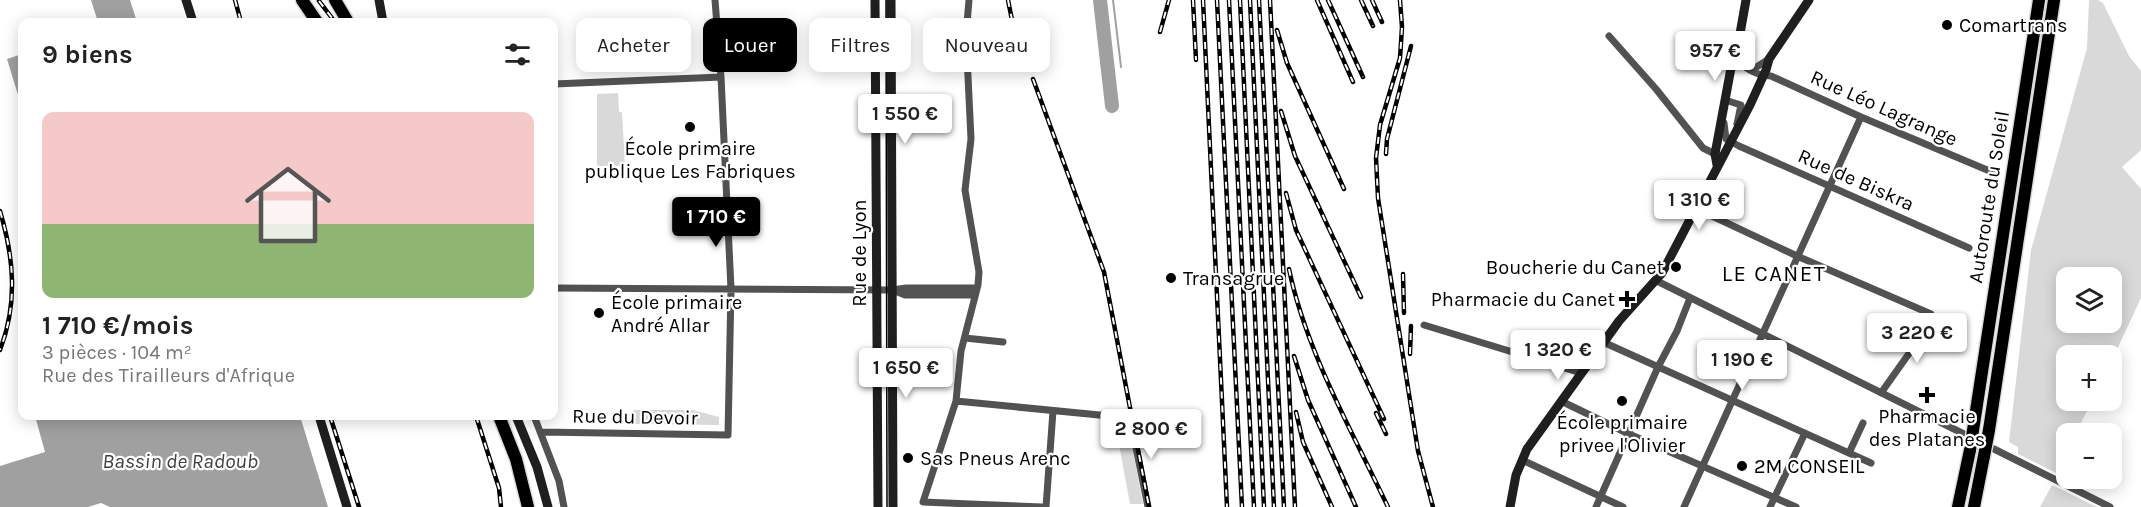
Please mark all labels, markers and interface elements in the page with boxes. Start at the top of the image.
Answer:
place label: Comartrans [1959,14,2067,37]
chip: Acheter [576,18,691,72]
chip: Louer [703,18,797,72]
chip: Filtres [809,18,911,72]
chip: Nouveau [923,18,1050,72]
marker: Comartrans [1940,18,1954,32]
pin: 957 € [1673,31,1757,82]
icon: filters [501,38,534,71]
text: 9 biens [42,39,133,70]
text: 957 € [1689,39,1741,62]
street label: Rue Léo Lagrange [1807,65,1961,151]
pin: 1 550 € [850,94,960,145]
text: 1 550 € [872,102,938,125]
street label: Autoroute du Soleil [1964,109,2014,285]
marker: École primaire publique Les Fabriques [683,120,697,134]
place label: École primaire publique Les Fabriques [584,136,796,183]
street label: Rue de Biskra [1794,144,1918,216]
icon: home [234,151,342,259]
pin: 1 310 € [1644,180,1754,231]
text: 1 310 € [1668,188,1730,211]
pin: 1 710 € [661,197,771,248]
street label: Rue de Lyon [848,199,871,307]
text: 1 710 € [686,205,746,228]
place label: Boucherie du Canet [1486,256,1664,279]
marker: Boucherie du Canet [1669,260,1683,274]
district label: LE CANET [1722,261,1826,287]
place label: Transagrue [1183,267,1284,290]
map controls [2056,267,2122,489]
button: layers [2056,267,2122,333]
marker: Transagrue [1164,271,1178,285]
place label: Pharmacie du Canet [1431,288,1615,311]
place label: École primaire André Allar [611,290,742,337]
marker: Pharmacie du Canet [1620,292,1634,306]
marker: École primaire André Allar [592,306,606,320]
text: 1 710 €/mois [42,310,193,341]
pin: 3 220 € [1862,313,1972,364]
text: 3 220 € [1881,321,1953,344]
pin: 1 320 € [1503,330,1613,381]
text: 1 320 € [1524,338,1592,361]
pin: 1 190 € [1687,340,1797,391]
text: 3 pièces · 104 m² [42,341,192,364]
button: + [2056,345,2122,411]
pin: 1 650 € [851,348,961,399]
text: 1 190 € [1711,348,1773,371]
text: 1 650 € [873,356,939,379]
text: Rue des Tirailleurs d'Afrique [42,364,295,387]
marker: Pharmacie des Platanes [1920,388,1934,402]
marker: École primaire privee l'Olivier [1615,394,1629,408]
street label: Rue du Devoir [572,404,699,430]
place label: Pharmacie des Platanes [1869,405,1985,451]
pin: 2 800 € [1096,409,1206,460]
place label: École primaire privee l'Olivier [1556,410,1688,457]
text: 2 800 € [1114,417,1188,440]
button: − [2056,423,2122,489]
place label: Sas Pneus Arenc [920,447,1071,470]
water label: Bassin de Radoub [102,449,258,473]
marker: Sas Pneus Arenc [901,451,915,465]
place label: 2M CONSEIL [1754,455,1865,478]
marker: 2M CONSEIL [1735,459,1749,473]

